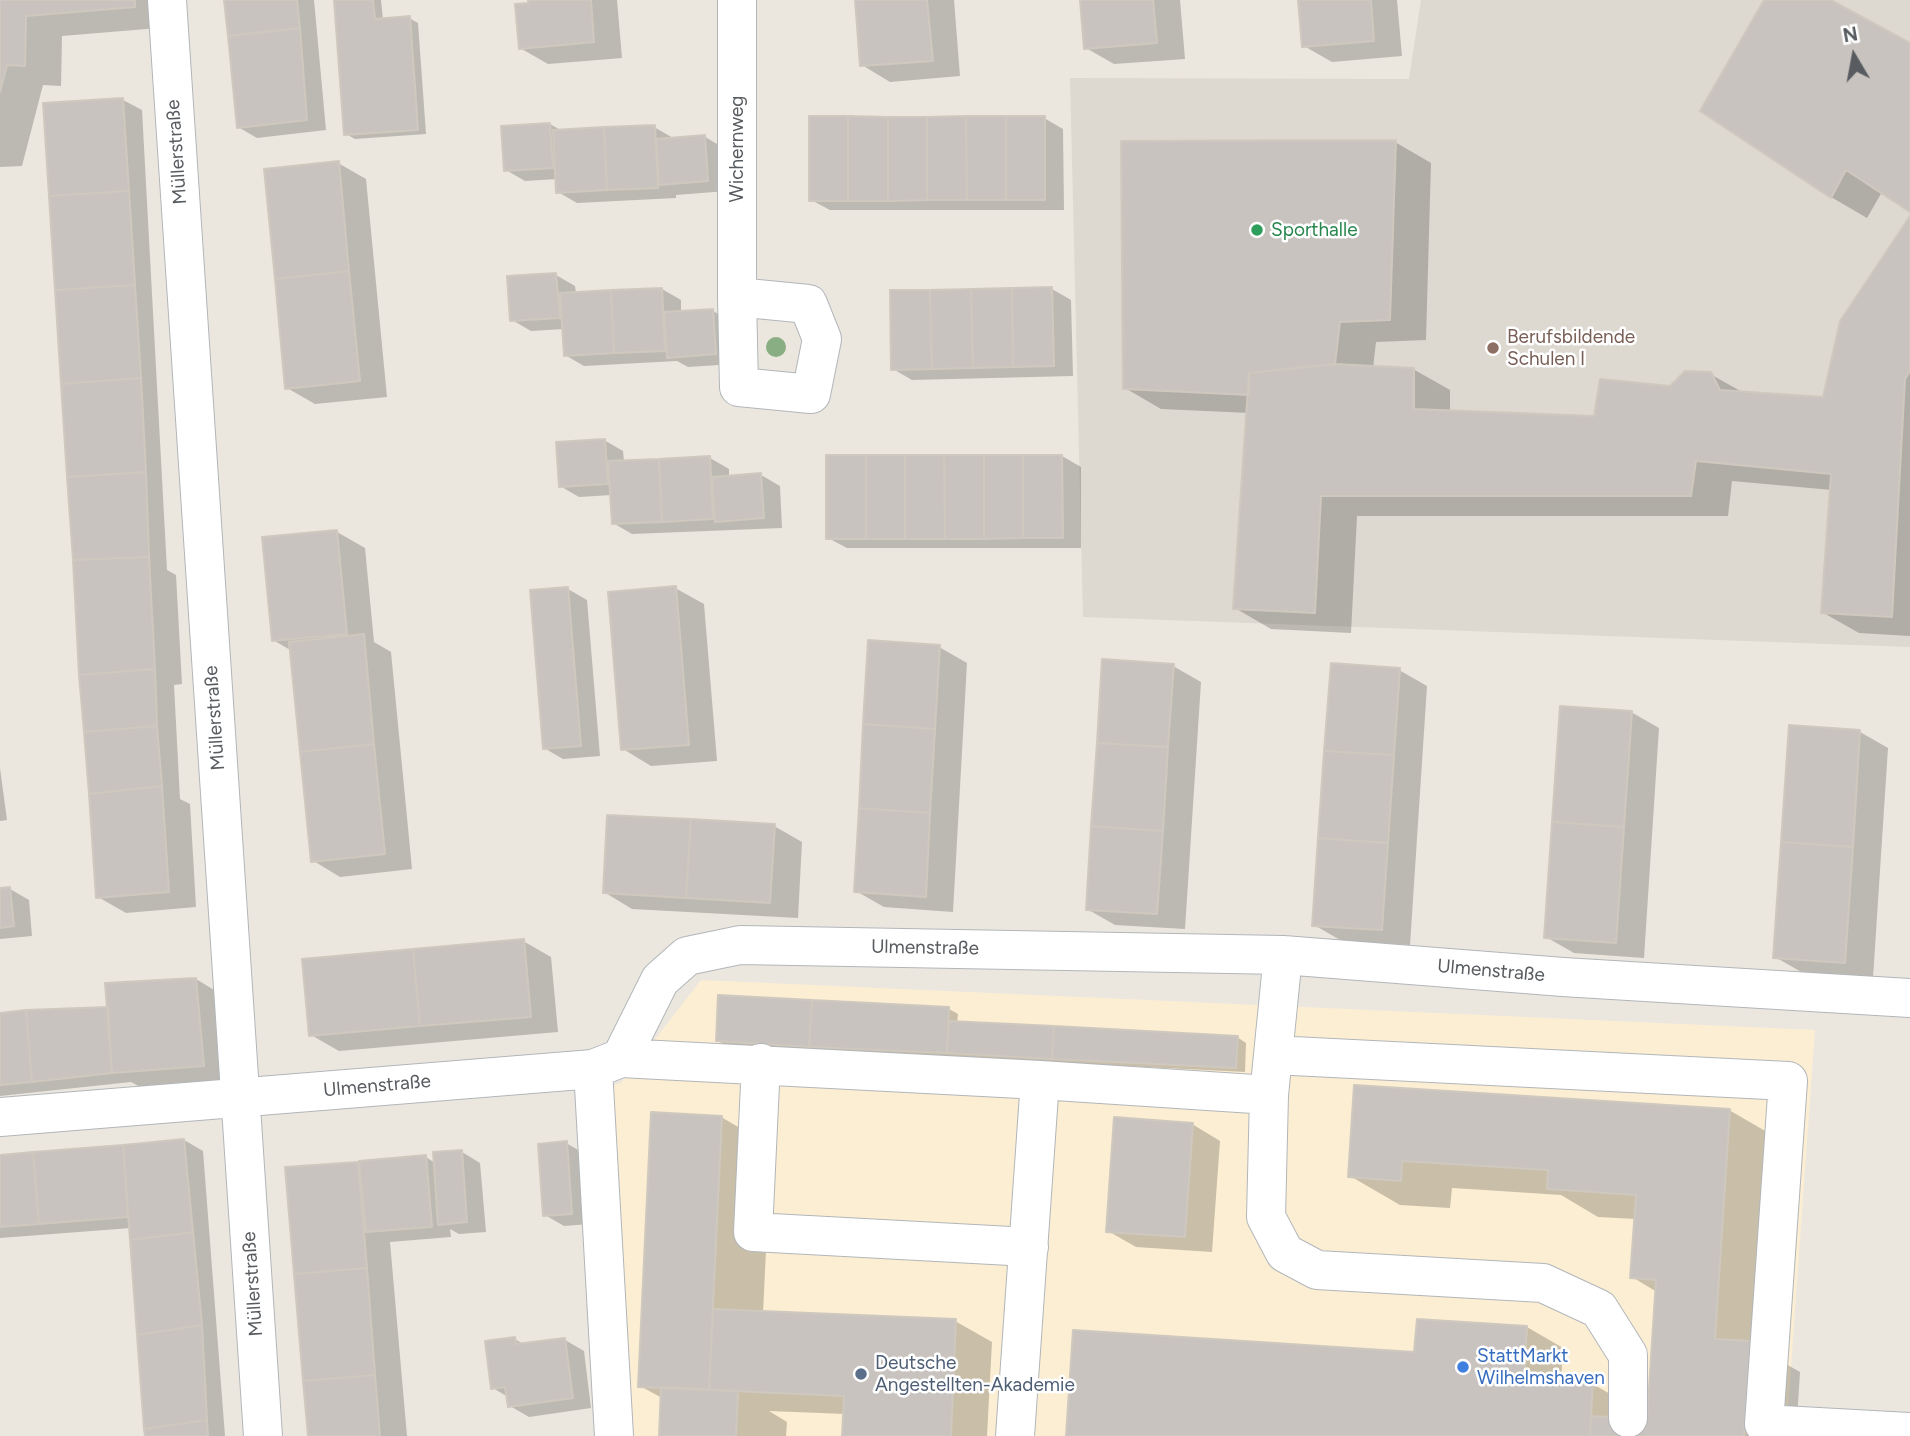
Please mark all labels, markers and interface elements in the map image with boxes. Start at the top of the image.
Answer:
north arrow [1819,21,1889,91]
text: N [1841,22,1859,47]
street label: Wichernweg [726,96,748,202]
street label: Müllerstraße [162,99,192,205]
place label: Sporthalle [1271,219,1358,241]
marker: Sporthalle [1249,222,1265,238]
place label: Berufsbildende Schulen I [1507,326,1635,370]
marker: Berufsbildende Schulen I [1485,340,1501,356]
street label: Müllerstraße [200,665,230,771]
street label: Ulmenstraße [871,936,979,960]
street label: Ulmenstraße [1436,955,1546,987]
street label: Ulmenstraße [322,1070,432,1102]
street label: Müllerstraße [238,1231,268,1337]
place label: StattMarkt Wilhelmshaven [1477,1345,1605,1389]
place label: Deutsche Angestellten-Akademie [875,1352,1075,1396]
marker: StattMarkt Wilhelmshaven [1455,1359,1471,1375]
marker: Deutsche Angestellten-Akademie [853,1366,869,1382]

